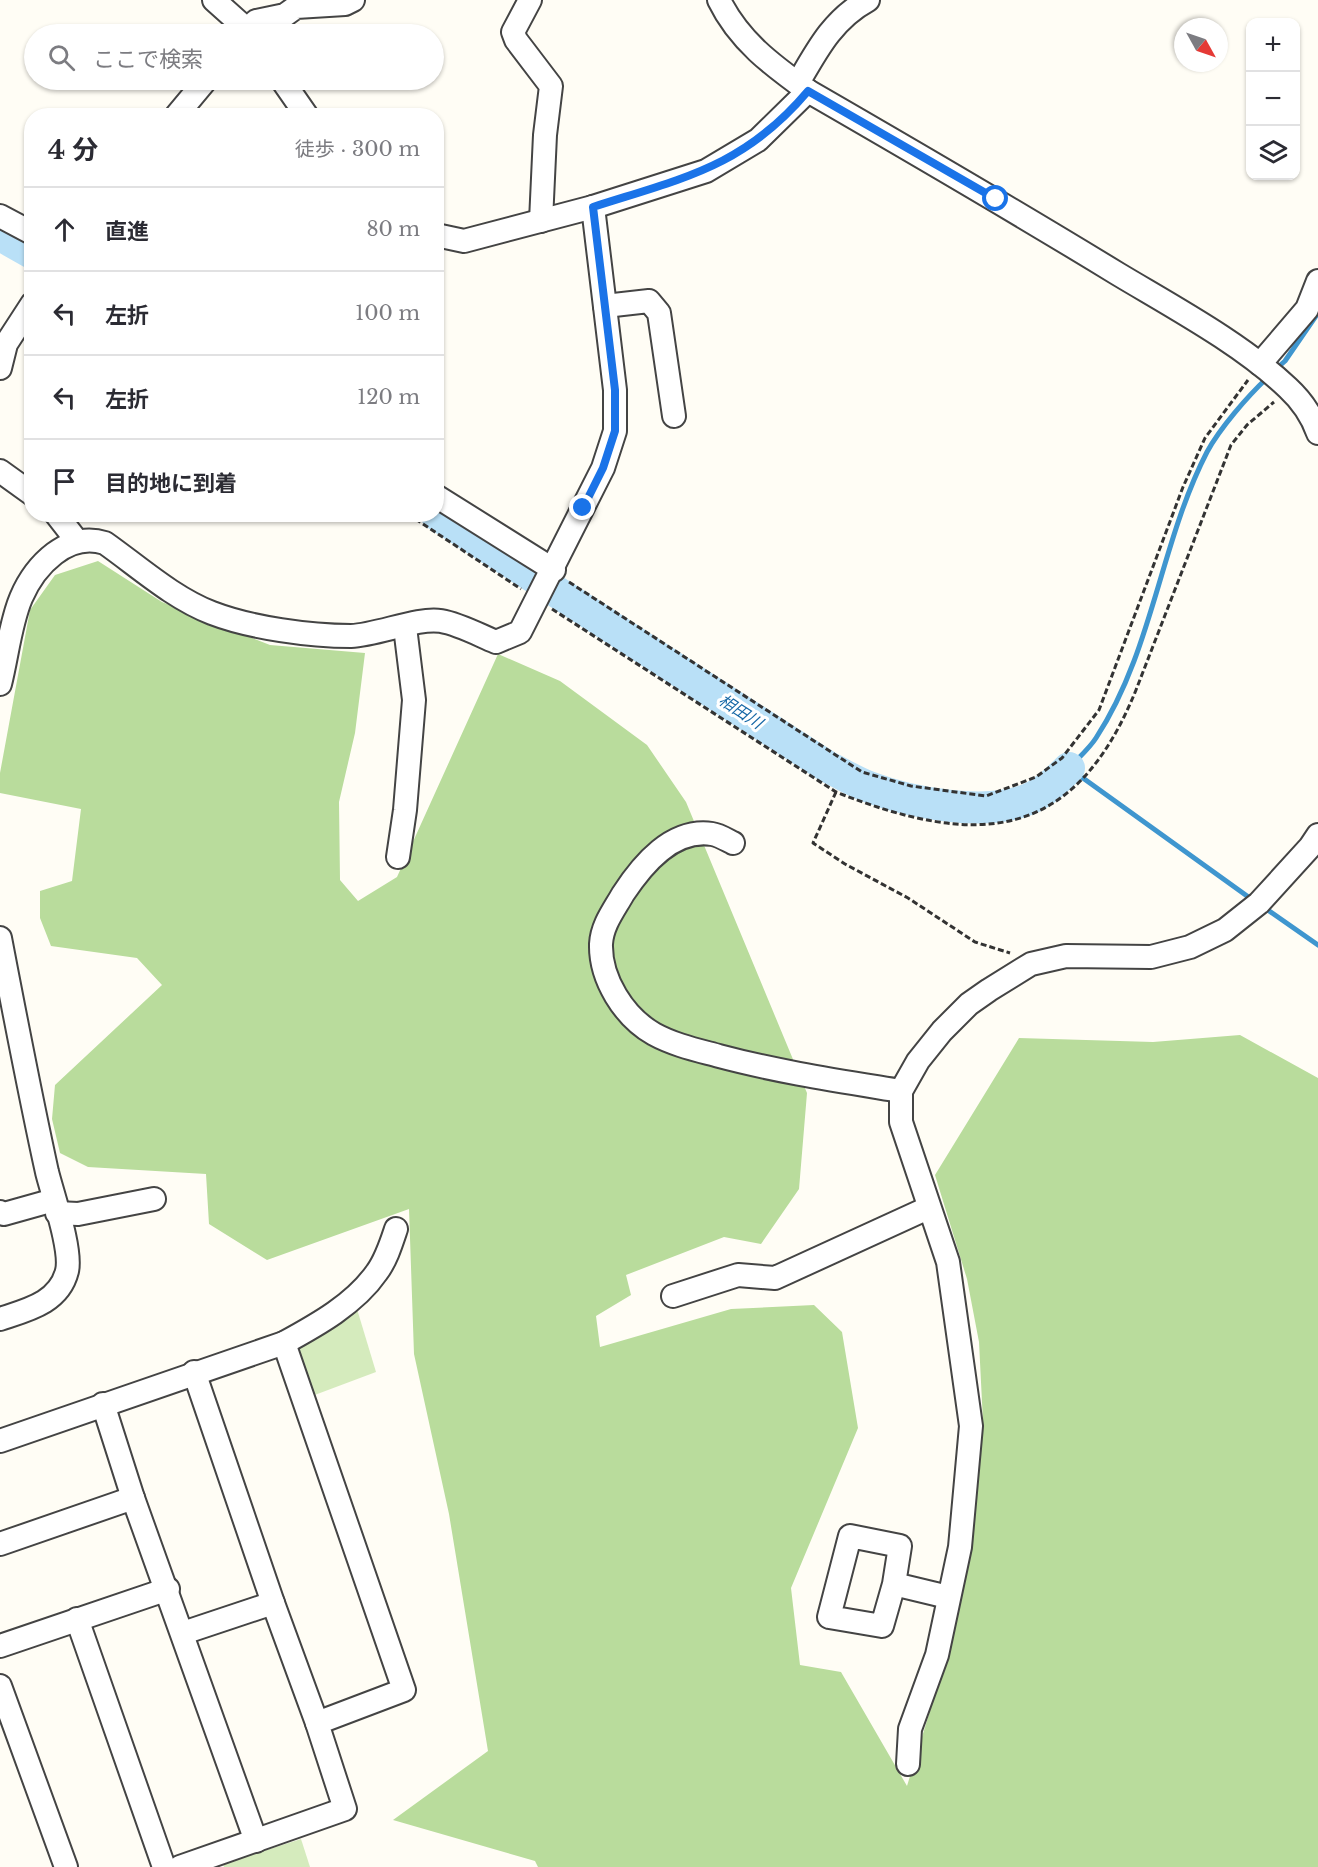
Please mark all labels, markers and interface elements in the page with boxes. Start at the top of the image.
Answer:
north arrow [1174,18,1228,72]
map controls [1246,18,1300,180]
button: + [1246,18,1300,72]
search box [24,24,444,90]
icon: search [45,41,78,74]
text: ここで検索 [93,46,203,73]
button: − [1246,72,1300,126]
button: layers [1246,126,1300,180]
text: 4 分 [48,134,98,166]
text: 徒歩 · 300 m [295,137,420,161]
route start [982,185,1008,211]
icon: ahead [48,213,81,246]
text: 80 m [366,217,420,241]
text: 直進 [105,218,149,245]
icon: left [48,297,81,330]
text: 100 m [355,301,420,325]
text: 左折 [105,302,149,329]
icon: left [48,381,81,414]
text: 120 m [357,385,420,409]
text: 左折 [105,386,149,413]
icon: arrive [48,465,81,498]
text: 目的地に到着 [105,470,237,497]
route end [569,494,595,520]
water label: 相田川 [715,690,768,734]

